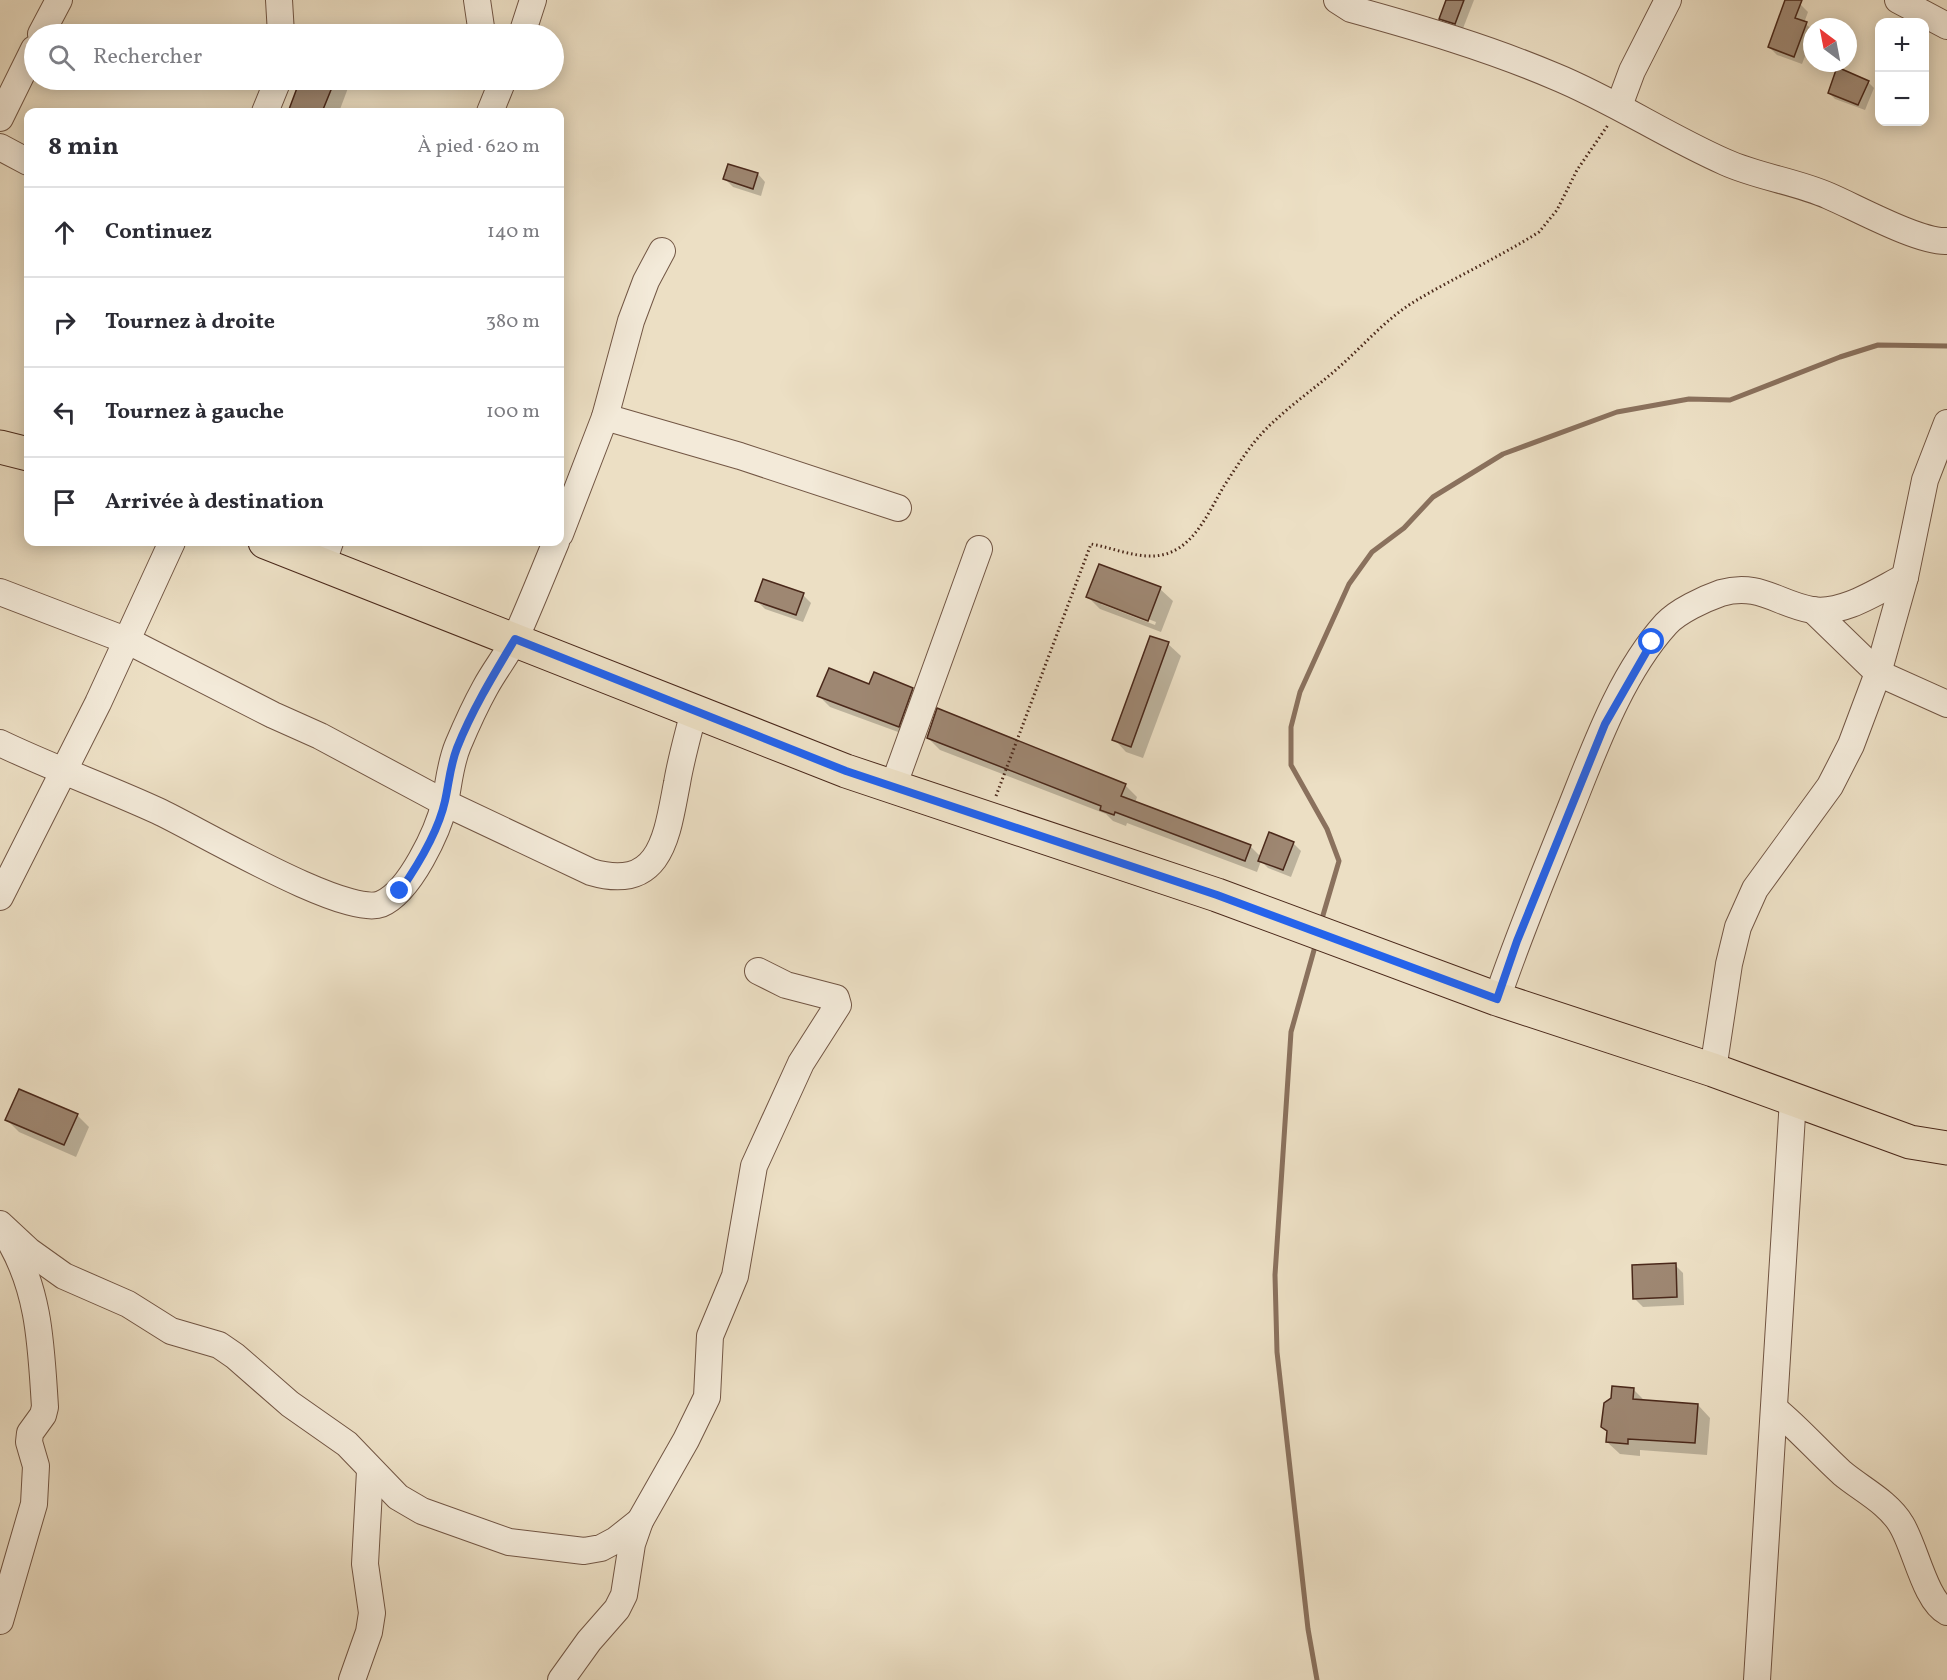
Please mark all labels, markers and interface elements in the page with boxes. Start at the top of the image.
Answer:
north arrow [1803,18,1857,72]
map controls [1875,18,1929,126]
button: + [1875,18,1929,72]
search box [24,24,564,90]
icon: search [45,41,78,74]
text: Rechercher [93,42,202,73]
button: − [1875,72,1929,126]
text: 8 min [48,129,119,165]
text: À pied · 620 m [417,133,540,161]
icon: ahead [48,216,81,249]
text: Continuez [105,217,212,248]
text: 140 m [487,218,540,246]
icon: right [48,306,81,339]
text: Tournez à droite [105,307,275,338]
text: 380 m [486,308,540,336]
icon: left [48,396,81,429]
text: Tournez à gauche [105,397,284,428]
text: 100 m [486,398,540,426]
icon: arrive [48,486,81,519]
text: Arrivée à destination [105,487,324,518]
route start [1638,628,1664,654]
route end [386,877,412,903]

